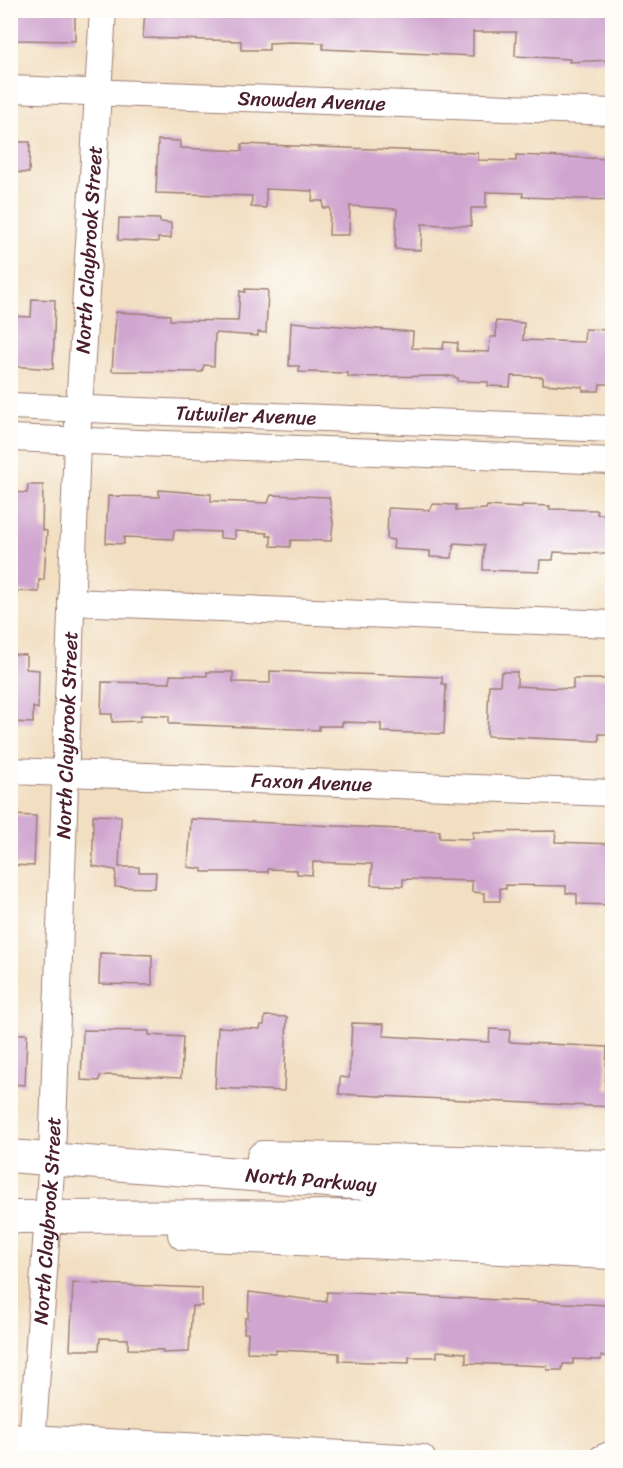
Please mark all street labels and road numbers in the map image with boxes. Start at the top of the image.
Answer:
street label: Snowden Avenue [237,81,386,121]
street label: North Claybrook Street [65,144,113,355]
street label: Tutwiler Avenue [175,395,317,436]
street label: North Claybrook Street [46,630,88,840]
street label: Faxon Avenue [251,763,373,802]
street label: North Claybrook Street [23,1116,71,1326]
street label: North Parkway [244,1158,378,1202]

